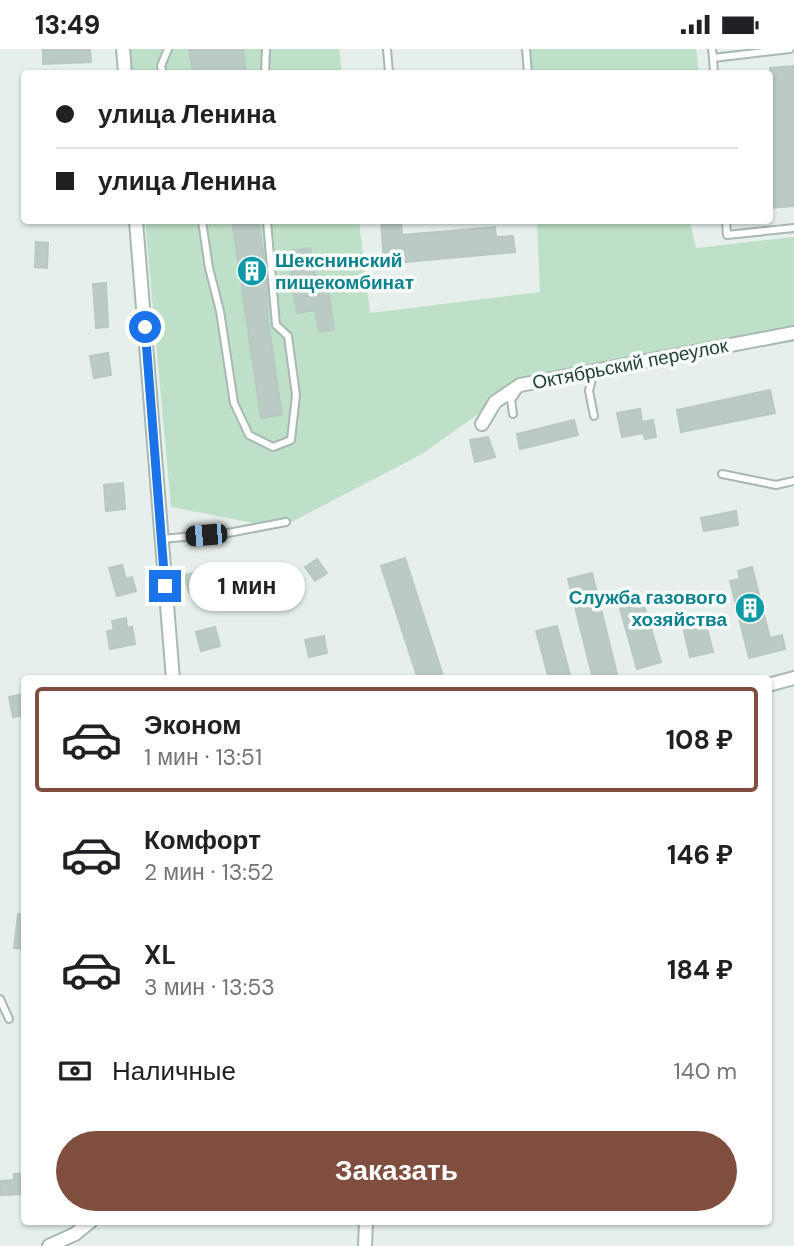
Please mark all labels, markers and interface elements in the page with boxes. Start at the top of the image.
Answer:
text: 13:49 [35,8,100,42]
text: улица Ленина [98,97,276,131]
text: улица Ленина [98,164,276,198]
place label: Шекснинский пищекомбинат [275,248,414,295]
building icon: Шекснинский пищекомбинат [235,254,269,288]
route start [129,311,161,343]
street label: Октябрьский переулок [530,333,731,395]
car [185,523,228,547]
callout: 1 мин [190,561,305,611]
route end [149,570,181,602]
text: 1 мин [218,571,276,601]
place label: Служба газового хозяйства [569,585,727,632]
building icon: Служба газового хозяйства [733,591,767,625]
icon: car [60,708,123,771]
text: Эконом [144,708,242,742]
text: 108 ₽ [666,723,733,757]
text: 1 мин · 13:51 [144,742,262,772]
icon: car [60,823,123,886]
text: Комфорт [144,823,261,857]
text: 146 ₽ [667,838,733,872]
text: 2 мин · 13:52 [144,857,274,887]
icon: car [60,938,123,1001]
text: XL [144,938,176,972]
text: 184 ₽ [667,953,733,987]
text: 3 мин · 13:53 [144,972,275,1002]
icon: cash [56,1052,94,1090]
text: Наличные [112,1054,236,1088]
text: 140 m [674,1056,737,1086]
button: Заказать [56,1131,737,1211]

